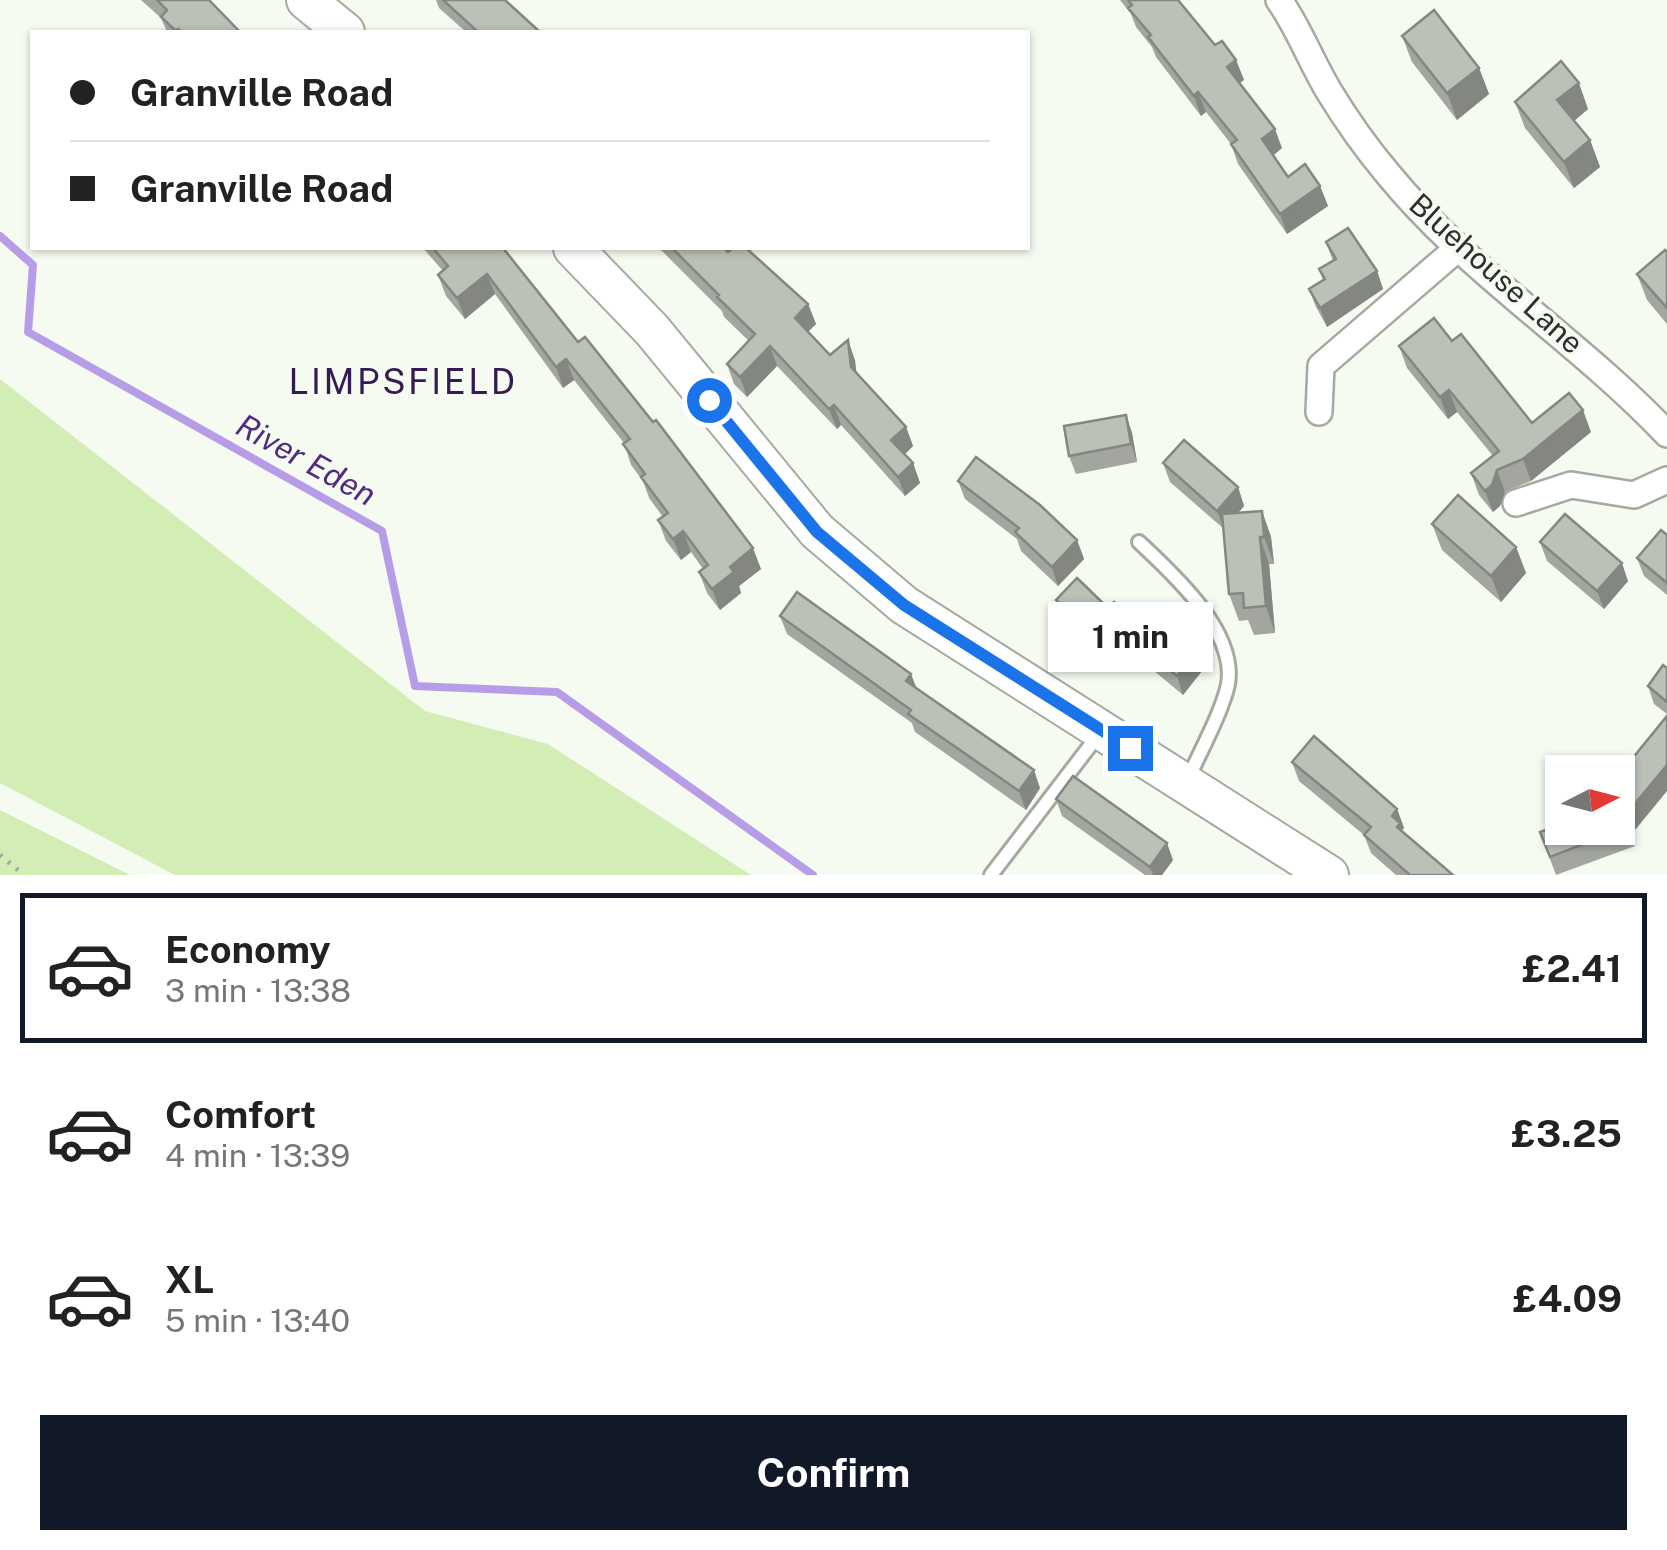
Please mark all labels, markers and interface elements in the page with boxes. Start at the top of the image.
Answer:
text: Granville Road [130,70,393,115]
text: Granville Road [130,166,393,211]
street label: Bluehouse Lane [1402,186,1591,361]
district label: LIMPSFIELD [288,361,518,402]
route start [687,378,732,423]
water label: River Eden [230,406,382,513]
callout: 1 min [1048,603,1212,673]
text: 1 min [1092,618,1169,655]
route end [1108,726,1153,771]
north arrow [1545,755,1635,845]
map controls [1545,755,1635,845]
icon: car [45,923,135,1013]
text: Economy [165,927,331,972]
text: £2.41 [1522,946,1622,991]
text: 3 min · 13:38 [165,972,351,1009]
icon: car [45,1088,135,1178]
text: Comfort [165,1092,316,1137]
text: £3.25 [1511,1111,1622,1156]
text: 4 min · 13:39 [165,1137,350,1174]
icon: car [45,1253,135,1343]
text: XL [165,1257,214,1302]
text: £4.09 [1513,1276,1622,1321]
text: 5 min · 13:40 [165,1302,350,1339]
button: Confirm [40,1415,1627,1530]

